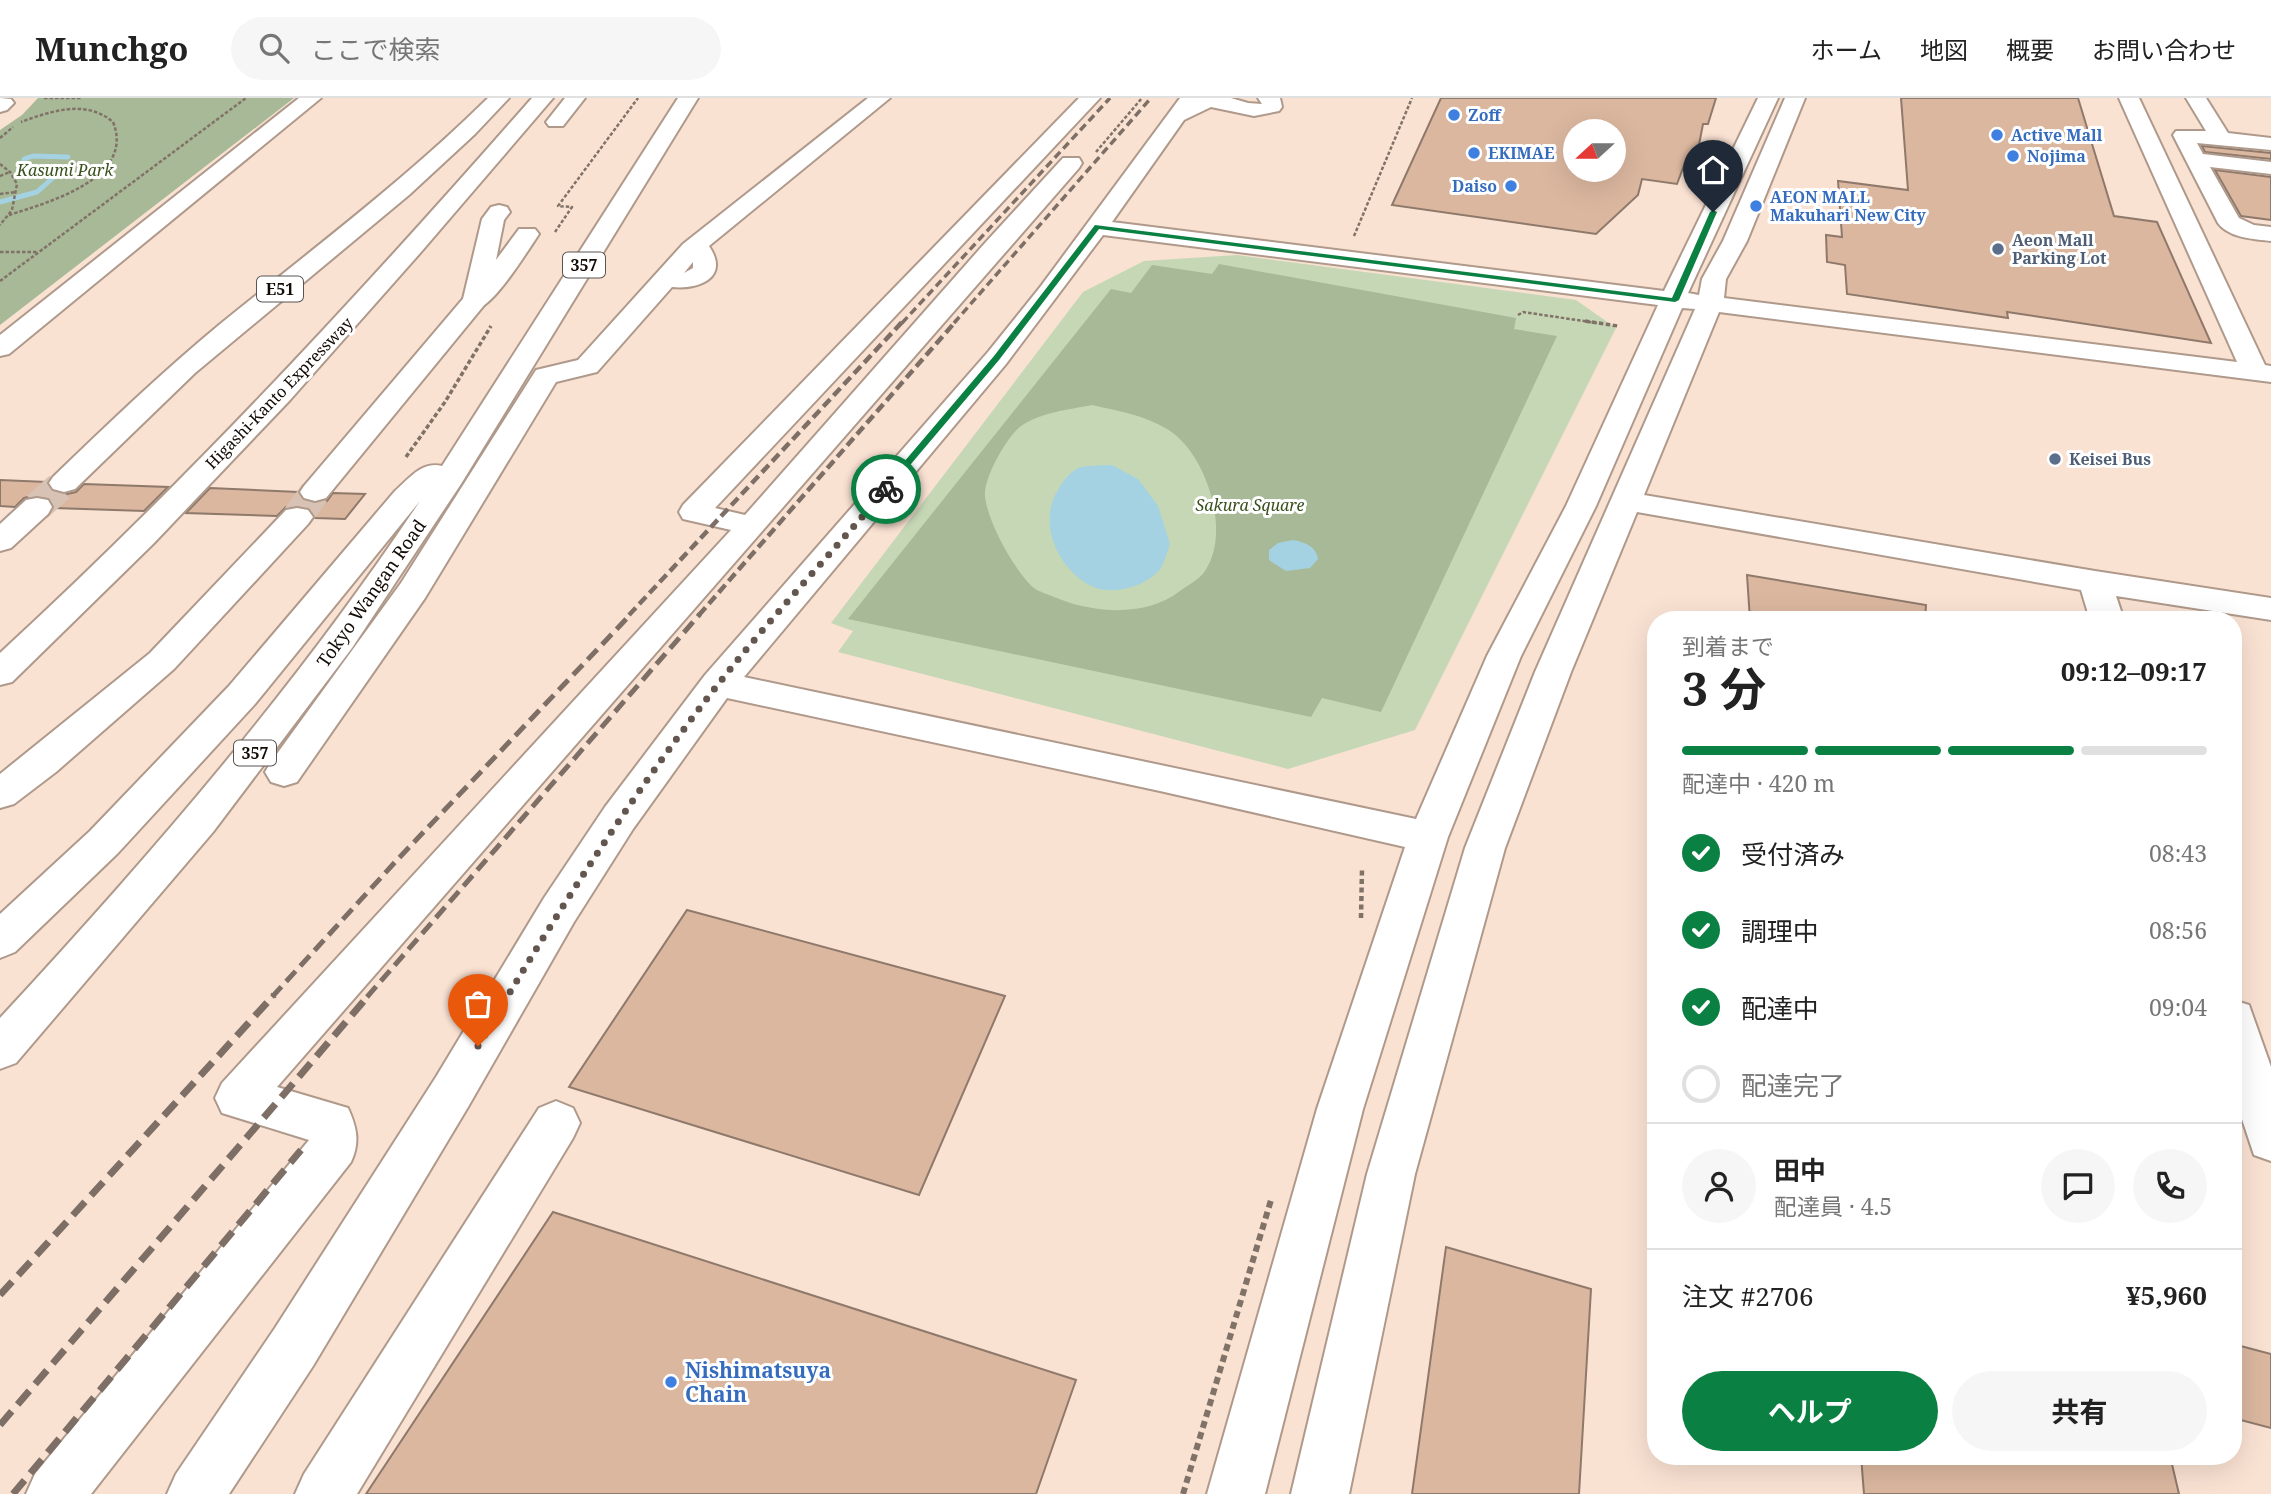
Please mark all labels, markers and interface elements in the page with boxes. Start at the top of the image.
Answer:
search box [231,17,721,80]
text: Munchgo [35,26,189,71]
icon: search [255,29,293,67]
text: ここで検索 [311,31,441,67]
text: ホーム [1811,33,1882,66]
text: 地図 [1920,33,1968,66]
text: 概要 [2006,33,2054,66]
text: お問い合わせ [2092,33,2236,66]
place label: Zoff [1468,104,1502,126]
marker: Zoff [1446,107,1462,123]
north arrow [1563,119,1626,182]
map controls [1563,119,1626,182]
place label: Active Mall [2011,124,2103,146]
marker: Active Mall [1989,127,2005,143]
pin [1683,140,1743,212]
place label: EKIMAE [1488,142,1554,164]
marker: EKIMAE [1466,145,1482,161]
place label: Nojima [2027,145,2086,167]
marker: Nojima [2005,148,2021,164]
icon: home [1694,151,1732,189]
park label: Kasumi Park [16,159,114,181]
place label: Daiso [1452,175,1497,197]
marker: Daiso [1503,178,1519,194]
place label: AEON MALL Makuhari New City [1770,186,1927,226]
marker: AEON MALL Makuhari New City [1748,198,1764,214]
place label: Aeon Mall Parking Lot [2012,229,2107,269]
marker: Aeon Mall Parking Lot [1990,241,2006,257]
road number: 357 [563,252,605,278]
road number: E51 [257,276,303,302]
street label: Higashi-Kanto Expressway [200,311,358,474]
place label: Keisei Bus [2069,448,2151,470]
marker: Keisei Bus [2047,451,2063,467]
courier [851,454,921,524]
icon: bike [867,470,905,508]
park label: Sakura Square [1196,494,1305,516]
street label: Tokyo Wangan Road [311,514,431,672]
text: 到着まで [1682,630,1774,662]
text: 09:12–09:17 [2061,653,2207,689]
text: 3 分 [1682,657,1766,719]
road number: 357 [234,740,276,766]
text: 配達中 · 420 m [1682,767,1835,799]
icon: check [1682,834,1720,872]
text: 受付済み [1741,836,1845,872]
text: 08:43 [2149,837,2207,869]
icon: check [1682,911,1720,949]
text: 調理中 [1741,913,1819,949]
text: 08:56 [2149,914,2207,946]
pin [448,974,508,1046]
icon: bag [459,985,497,1023]
icon: check [1682,988,1720,1026]
text: 配達中 [1741,990,1819,1026]
text: 09:04 [2149,991,2207,1023]
text: 配達完了 [1741,1067,1845,1103]
button: person [1682,1149,1756,1223]
button: chat [2041,1149,2115,1223]
button: phone [2133,1149,2207,1223]
text: 田中 [1774,1152,1826,1188]
text: 配達員 · 4.5 [1774,1190,1892,1222]
text: ¥5,960 [2126,1277,2207,1313]
text: 注文 #2706 [1682,1278,1813,1314]
place label: Nishimatsuya Chain [685,1356,831,1408]
button: ヘルプ [1682,1371,1938,1451]
button: 共有 [1952,1371,2207,1451]
marker: Nishimatsuya Chain [663,1374,679,1390]

